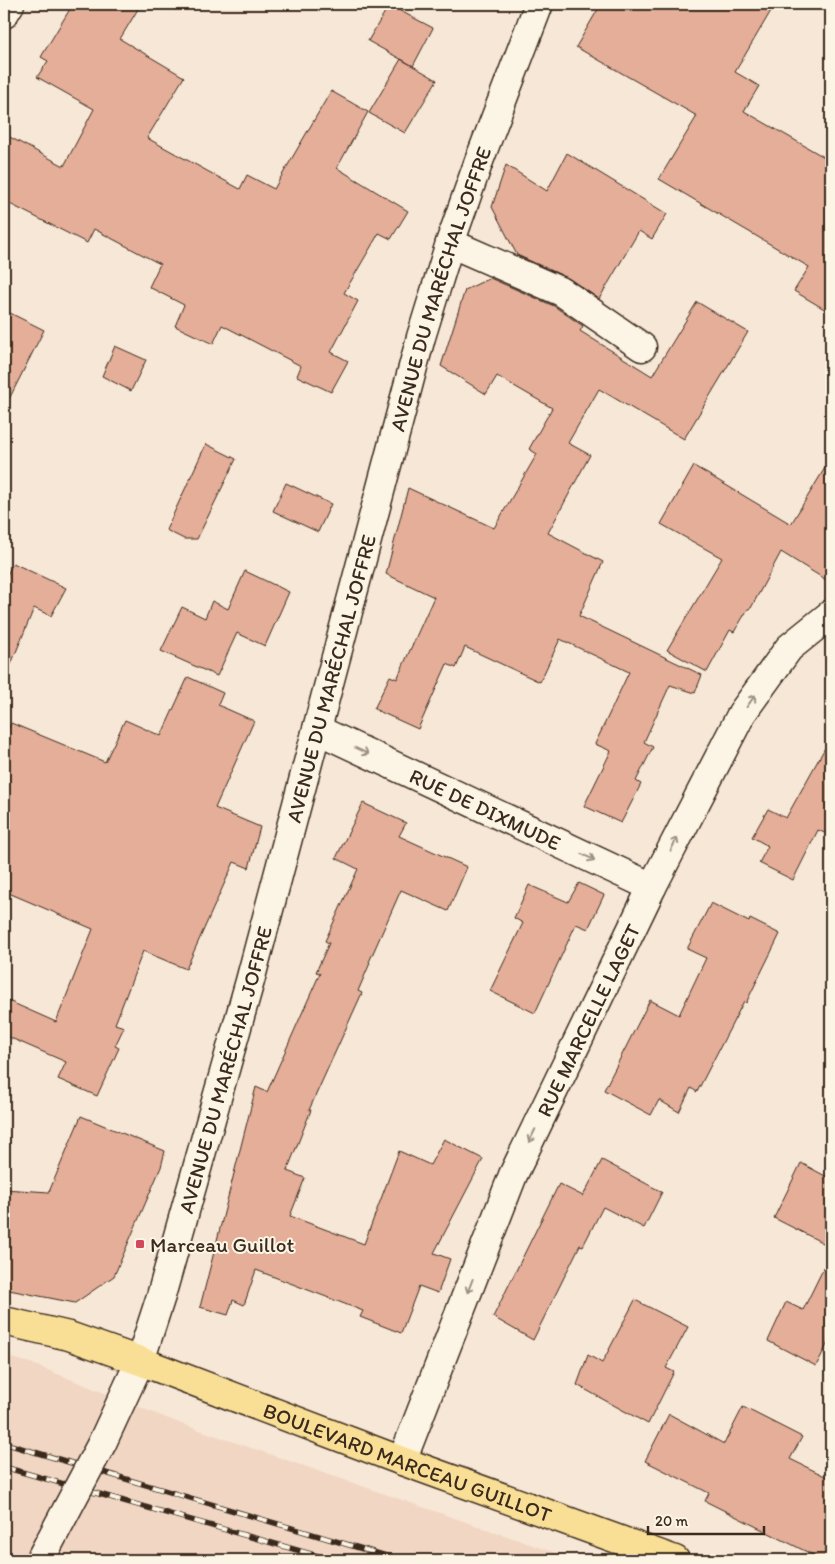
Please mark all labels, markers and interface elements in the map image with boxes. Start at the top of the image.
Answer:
street label: AVENUE DU MARÉCHAL JOFFRE [384,143,496,434]
street label: AVENUE DU MARÉCHAL JOFFRE [280,532,381,825]
one-way arrow [746,694,756,708]
one-way arrow [354,747,369,756]
street label: RUE DE DIXMUDE [406,762,565,855]
one-way arrow [670,837,679,852]
one-way arrow [580,853,595,863]
street label: RUE MARCELLE LAGET [531,919,645,1120]
street label: AVENUE DU MARÉCHAL JOFFRE [173,923,277,1216]
one-way arrow [527,1128,536,1143]
place label: Marceau Guillot [150,1232,294,1257]
marker: Marceau Guillot [134,1238,146,1250]
one-way arrow [464,1278,474,1293]
street label: BOULEVARD MARCEAU GUILLOT [260,1397,555,1527]
scale bar [648,1504,764,1536]
text: 20 m [655,1512,689,1530]

